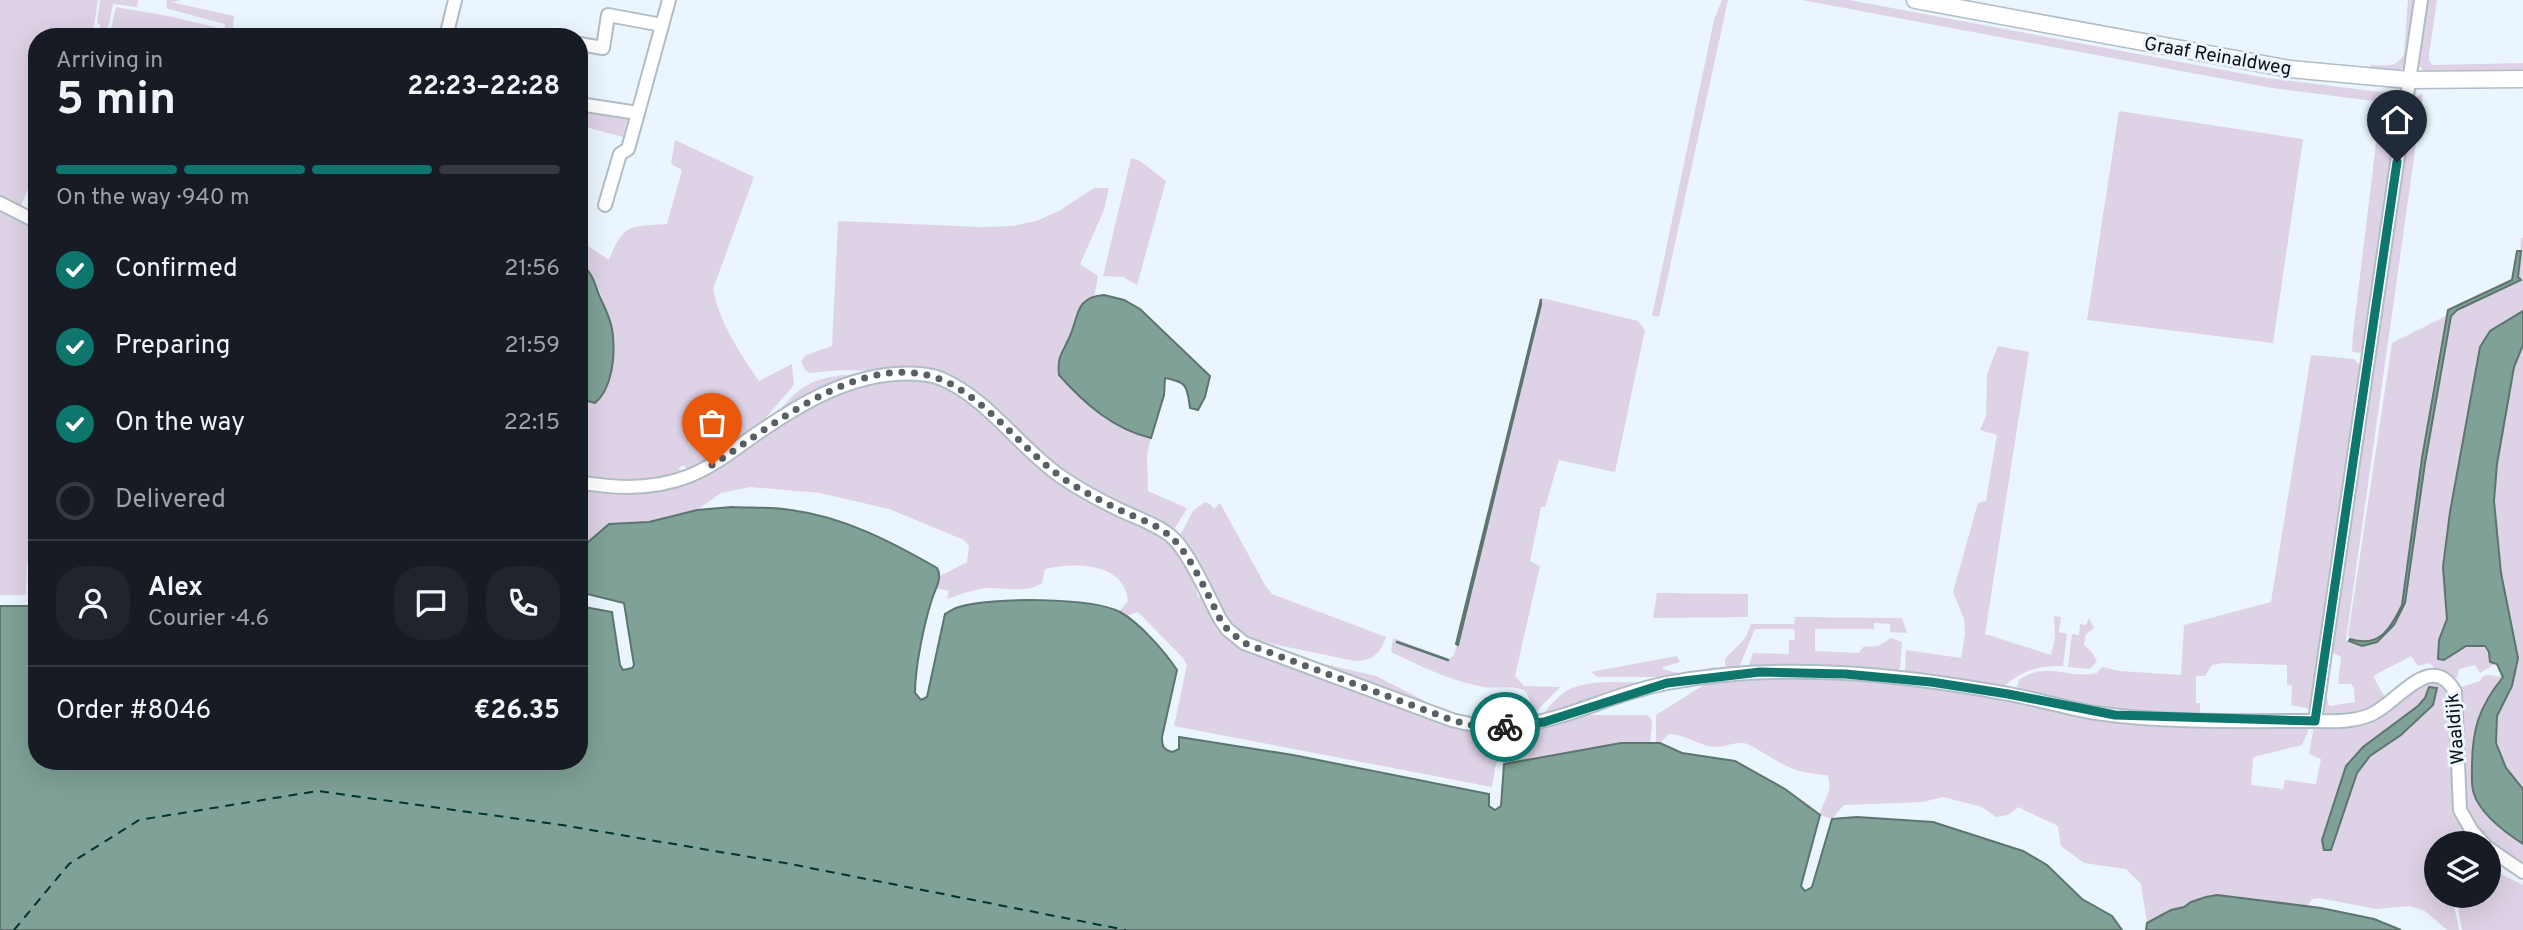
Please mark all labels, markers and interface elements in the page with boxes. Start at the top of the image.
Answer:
street label: Graaf Reinaldweg [2142,32,2293,82]
text: Arriving in [56,47,163,76]
text: 22:23–22:28 [407,71,560,104]
text: 5 min [56,72,176,131]
pin [2367,90,2427,162]
icon: home [2378,101,2416,139]
text: On the way · 940 m [56,184,249,213]
icon: check [56,251,94,289]
text: Confirmed [115,253,238,286]
text: 21:56 [504,255,560,284]
icon: check [56,328,94,366]
text: Preparing [115,330,230,363]
text: 21:59 [504,332,560,361]
pin [682,393,742,465]
icon: bag [693,404,731,442]
icon: check [56,405,94,443]
text: On the way [115,407,245,440]
text: 22:15 [504,409,560,438]
text: Delivered [115,484,226,517]
button: person [56,566,130,640]
button: chat [394,566,468,640]
button: phone [486,566,560,640]
text: Alex [148,572,203,605]
text: Courier · 4.6 [148,605,269,634]
courier [1470,692,1540,762]
street label: Waaldijk [2441,692,2471,766]
text: Order #8046 [56,695,211,728]
text: €26.35 [474,695,560,728]
icon: bike [1486,708,1524,746]
map controls [2424,831,2501,908]
button: layers [2424,831,2501,908]

